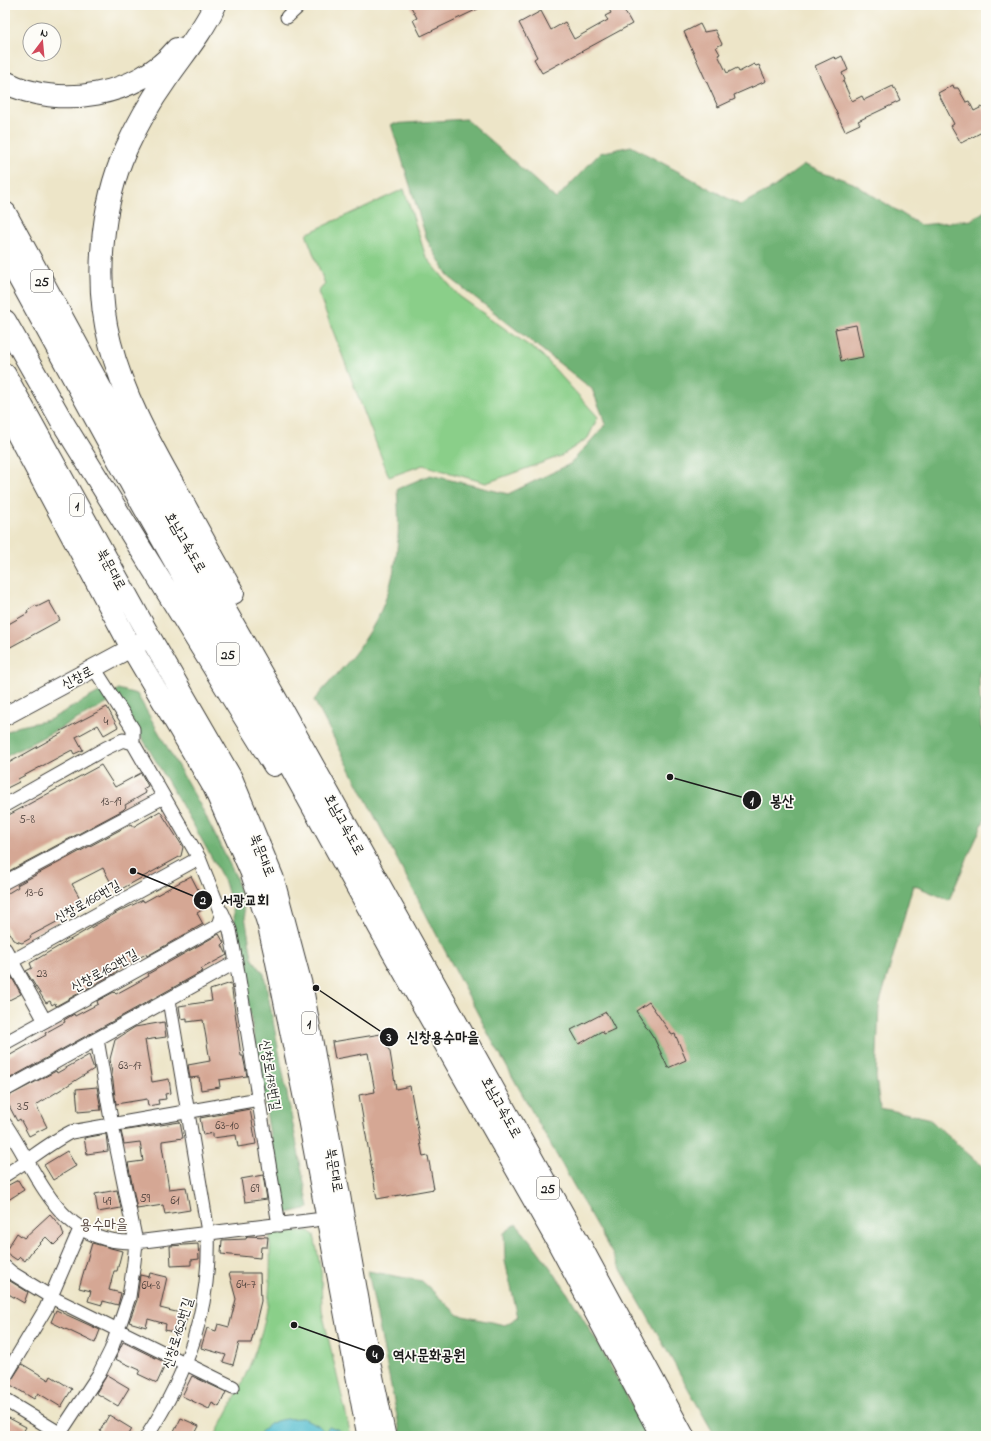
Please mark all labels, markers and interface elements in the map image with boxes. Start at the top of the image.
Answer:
north arrow [22,22,62,62]
text: N [39,25,50,42]
road number: 25 [31,270,53,292]
road number: 1 [70,494,84,516]
street label: 호남고속도로 [159,508,211,577]
street label: 북문대로 [91,545,131,595]
road number: 25 [217,643,239,665]
street label: 신창로 [58,661,98,696]
house number: 4 [104,713,109,731]
callout: 봉산 [742,787,802,814]
street label: 호남고속도로 [318,790,369,859]
text: 봉산 [770,791,794,813]
house number: 13-19 [101,793,122,811]
text: 1 [750,793,754,811]
house number: 5-8 [19,811,35,829]
street label: 북문대로 [243,831,280,880]
street label: 신창로166번길 [51,875,125,929]
house number: 13-6 [25,884,44,902]
callout: 서광교회 [193,886,277,913]
text: 서광교회 [221,890,269,912]
text: 2 [199,892,206,910]
street label: 신창로162번길 [67,944,143,998]
house number: 23 [37,965,48,983]
road number: 1 [302,1012,316,1034]
callout: 신창용수마을 [379,1023,487,1050]
text: 신창용수마을 [407,1027,479,1049]
text: 3 [386,1029,392,1047]
street label: 신창로178번길 [254,1038,286,1113]
house number: 63-17 [118,1057,142,1075]
street label: 호남고속도로 [475,1073,526,1142]
house number: 35 [17,1098,29,1116]
house number: 63-10 [215,1117,239,1135]
street label: 북문대로 [319,1146,348,1194]
road number: 25 [537,1177,559,1199]
house number: 69 [251,1180,260,1198]
house number: 59 [140,1190,151,1208]
house number: 61 [170,1192,180,1210]
house number: 49 [103,1193,112,1211]
district label: 용수마을 [80,1214,128,1236]
house number: 64-7 [236,1276,256,1294]
house number: 64-8 [141,1277,161,1295]
street label: 신창로162번길 [158,1294,199,1372]
callout: 역사문화공원 [365,1341,473,1368]
text: 역사문화공원 [393,1345,465,1367]
text: 4 [372,1347,378,1365]

